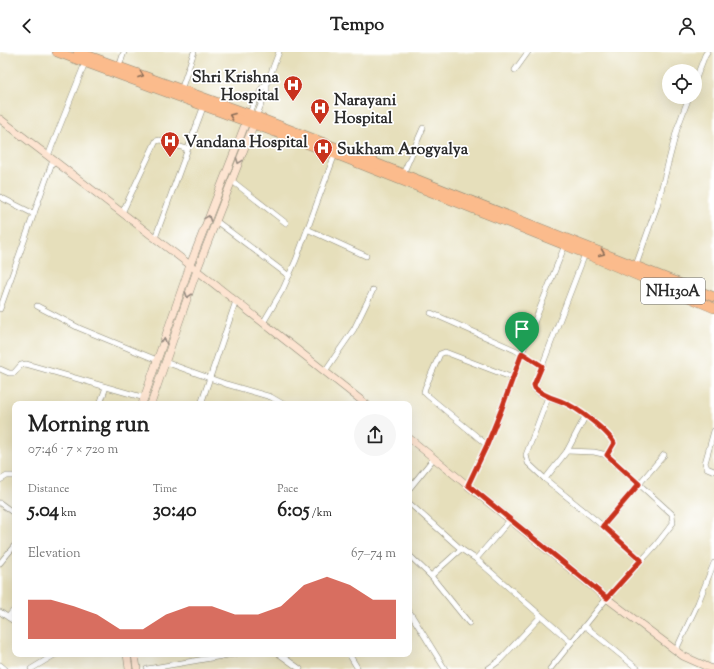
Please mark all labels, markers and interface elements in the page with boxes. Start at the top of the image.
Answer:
text: Tempo [330,13,384,39]
icon: back [16,15,38,37]
icon: person [676,15,698,37]
map controls [662,64,702,104]
button: locate [662,64,702,104]
place label: Shri Krishna Hospital [192,67,280,108]
one-way arrow [137,70,144,79]
hospital icon: Shri Krishna Hospital [282,74,304,102]
place label: Narayani Hospital [334,90,397,131]
hospital icon: Narayani Hospital [309,97,331,125]
one-way arrow [229,113,236,121]
hospital icon: Vandana Hospital [159,130,181,158]
place label: Vandana Hospital [184,132,308,155]
hospital icon: Sukham Arogyalya [312,137,334,165]
place label: Sukham Arogyalya [337,139,469,162]
one-way arrow [236,157,244,164]
one-way arrow [204,215,212,222]
one-way arrow [598,248,605,256]
road number: NH130A [641,278,705,304]
one-way arrow [185,292,193,299]
pin [505,312,539,353]
icon: arrive [511,318,533,340]
one-way arrow [159,337,168,344]
text: Morning run [28,410,150,442]
button: share [354,414,396,456]
text: 07:46 · 7 × 720 m [28,441,118,459]
text: Distance [28,481,69,497]
text: Time [153,481,177,497]
text: Pace [277,481,298,497]
text: 5.04 [28,497,59,526]
text: 30:40 [153,497,197,526]
text: 6:05 [277,497,310,526]
text: km [59,505,76,521]
text: /km [310,505,332,521]
text: Elevation [28,545,81,563]
text: 67–74 m [351,545,396,563]

